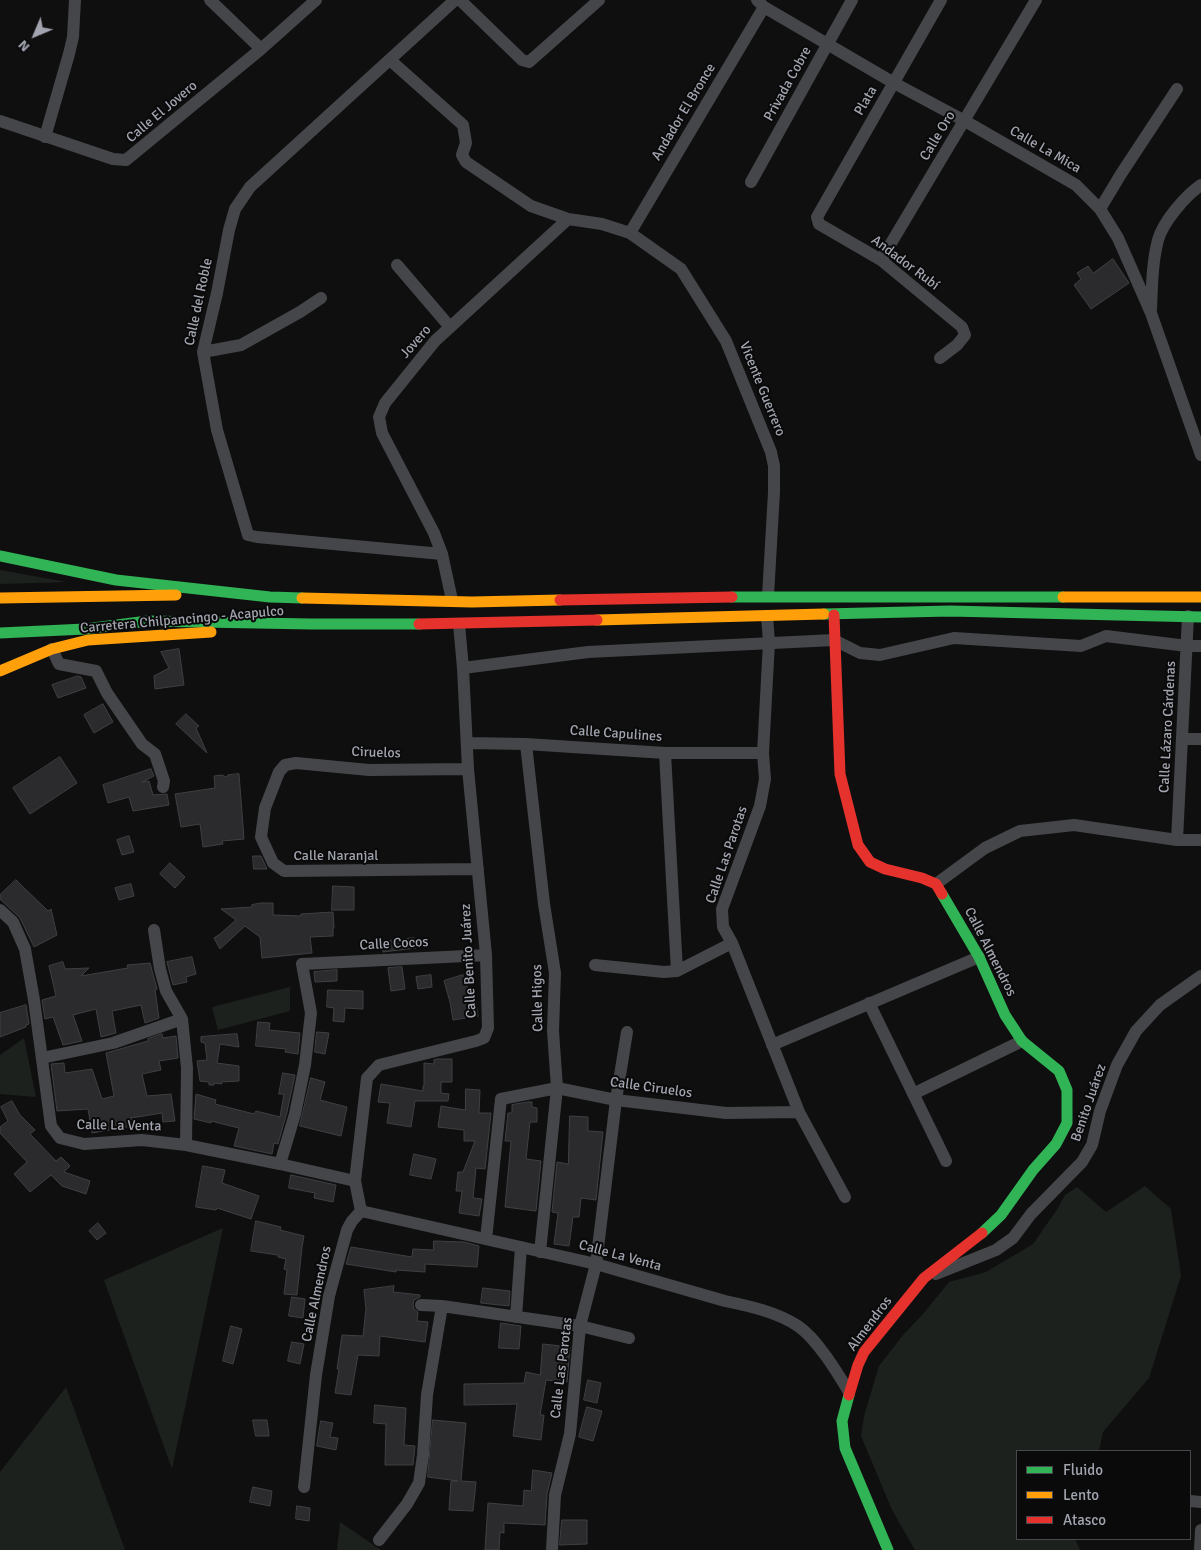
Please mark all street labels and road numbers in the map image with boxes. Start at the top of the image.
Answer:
street label: Privada Cobre [761,44,815,124]
street label: Andador El Bronce [648,60,720,164]
street label: Calle El Jovero [123,77,201,147]
street label: Plata [851,83,881,119]
street label: Calle Oro [917,108,959,164]
street label: Calle La Mica [1006,123,1084,177]
street label: Andador Rubí [868,232,942,294]
street label: Calle del Roble [182,257,216,347]
street label: Jovero [397,322,435,362]
street label: Vicente Guerrero [735,339,789,439]
street label: Carretera Chilpancingo - Acapulco [79,603,285,637]
street label: Calle Lázaro Cárdenas [1156,661,1180,793]
street label: Calle Capulines [569,722,663,746]
street label: Ciruelos [351,744,401,762]
street label: Calle Las Parotas [702,804,752,906]
street label: Calle Naranjal [294,848,378,864]
street label: Calle Benito Juárez [458,903,480,1019]
street label: Calle Almendros [960,905,1020,999]
street label: Calle Cocos [359,934,429,954]
street label: Calle Higos [529,964,547,1032]
street label: Benito Juárez [1068,1062,1110,1144]
street label: Calle Ciruelos [609,1074,693,1102]
street label: Calle La Venta [76,1117,162,1135]
street label: Calle La Venta [577,1237,663,1275]
street label: Calle Almendros [299,1245,335,1343]
street label: Almendros [844,1293,896,1355]
street label: Calle Las Parotas [547,1316,577,1420]

